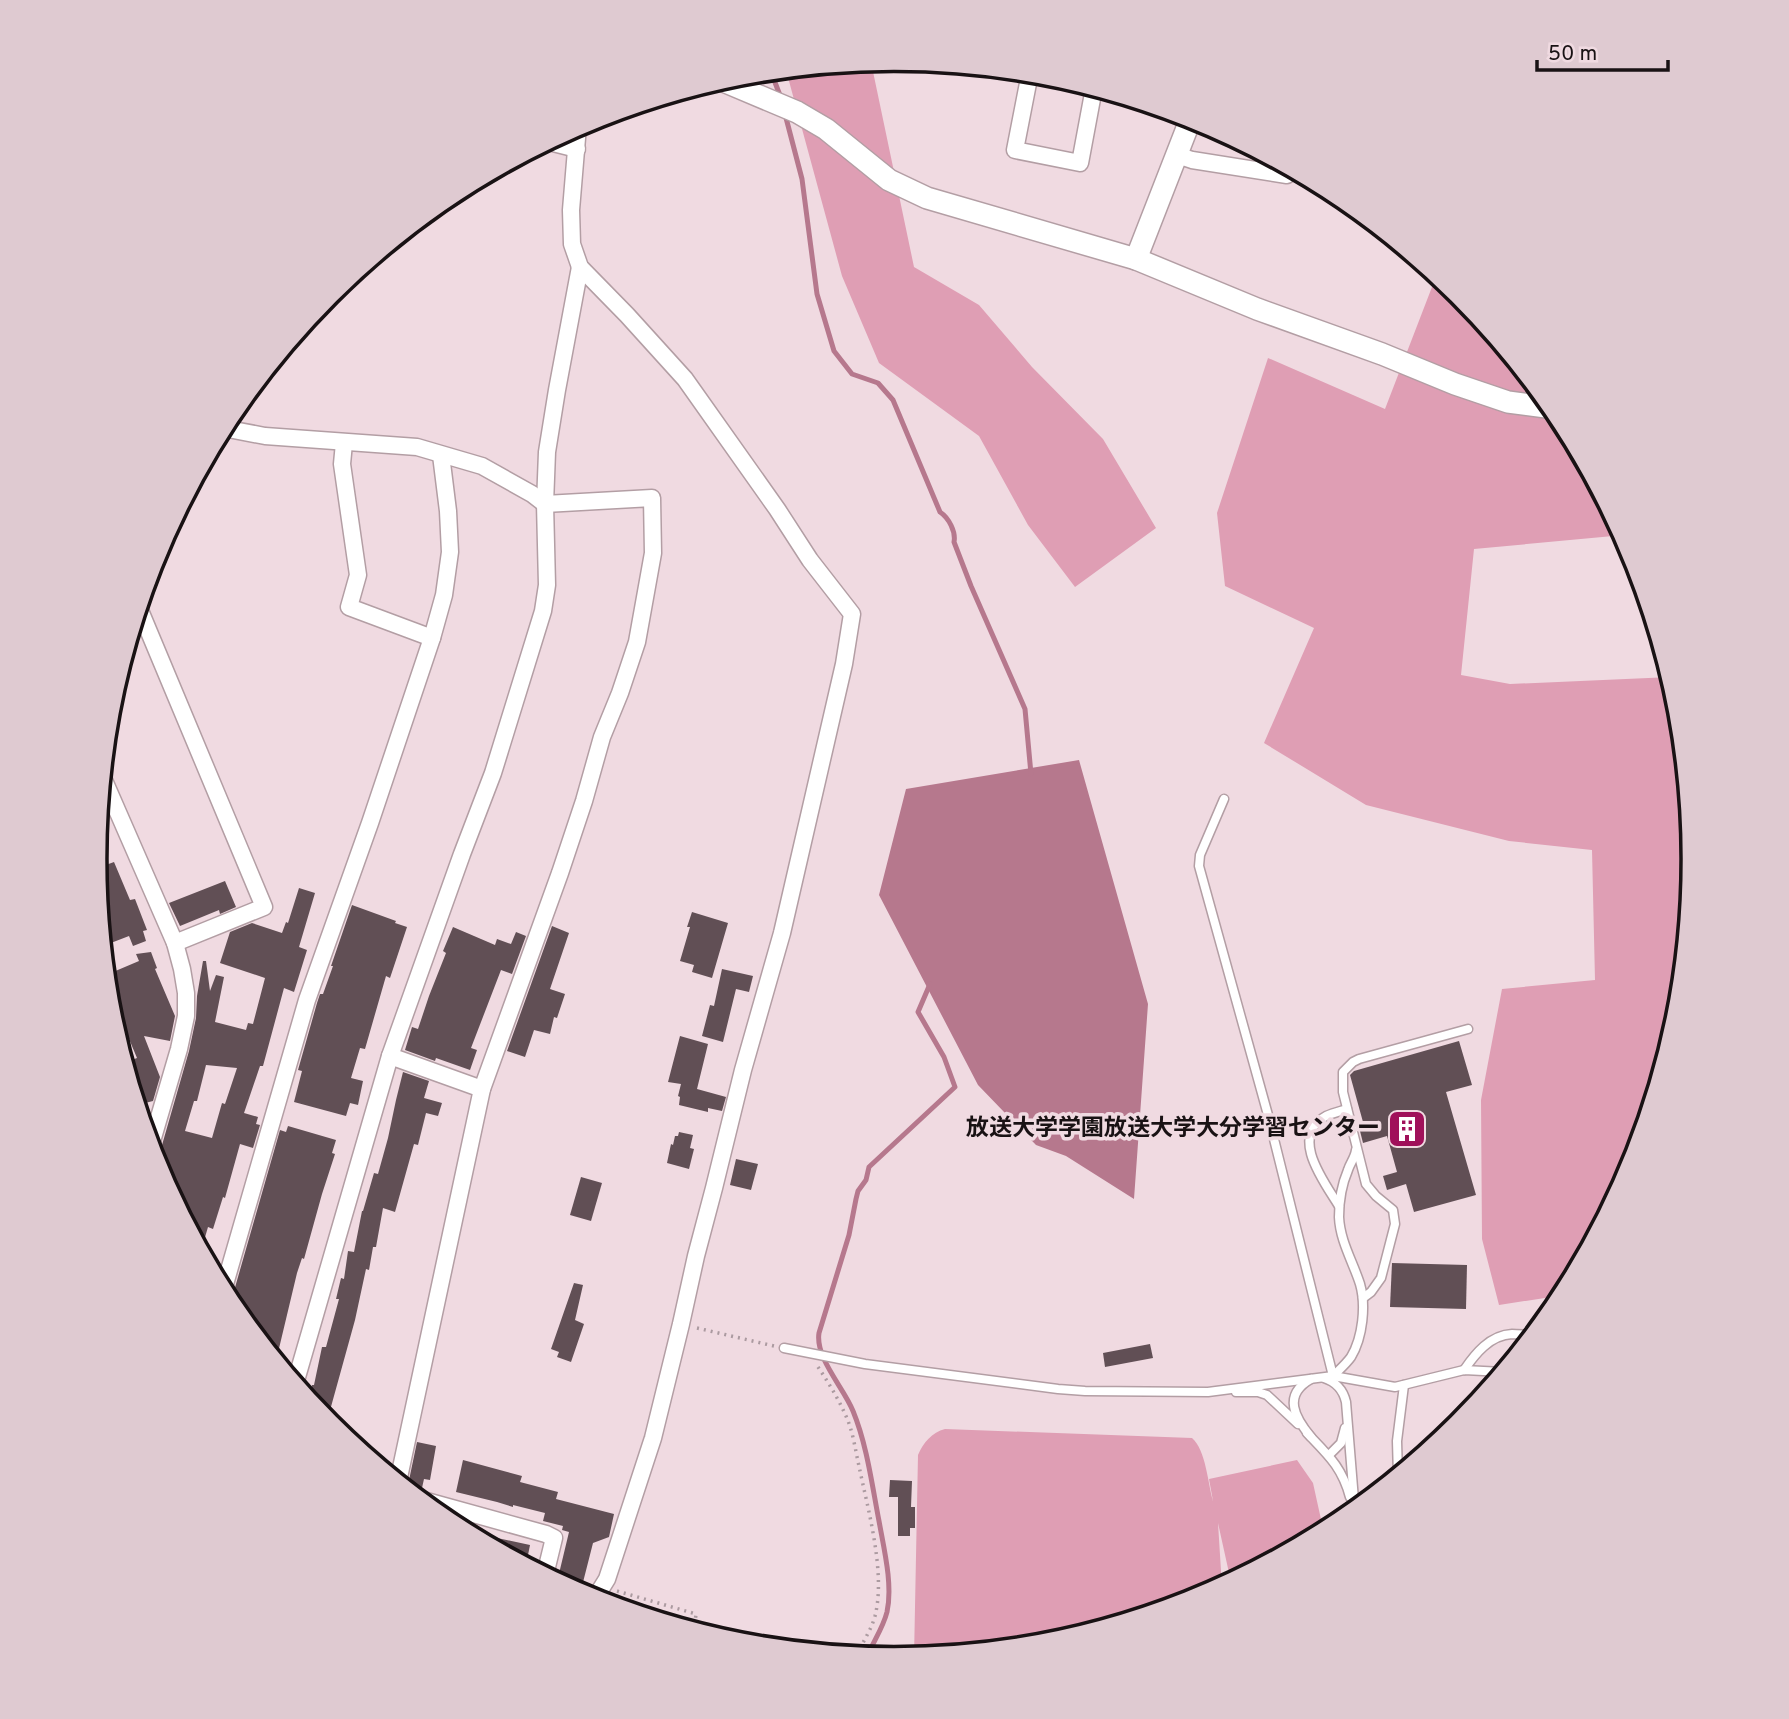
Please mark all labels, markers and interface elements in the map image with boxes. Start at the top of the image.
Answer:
scale bar [1537,28,1668,72]
text: 50 m [1548,41,1597,68]
building icon: 放送大学学園放送大学大分学習センター [1386,1108,1428,1150]
place label: 放送大学学園放送大学大分学習センター [966,1115,1380,1144]

